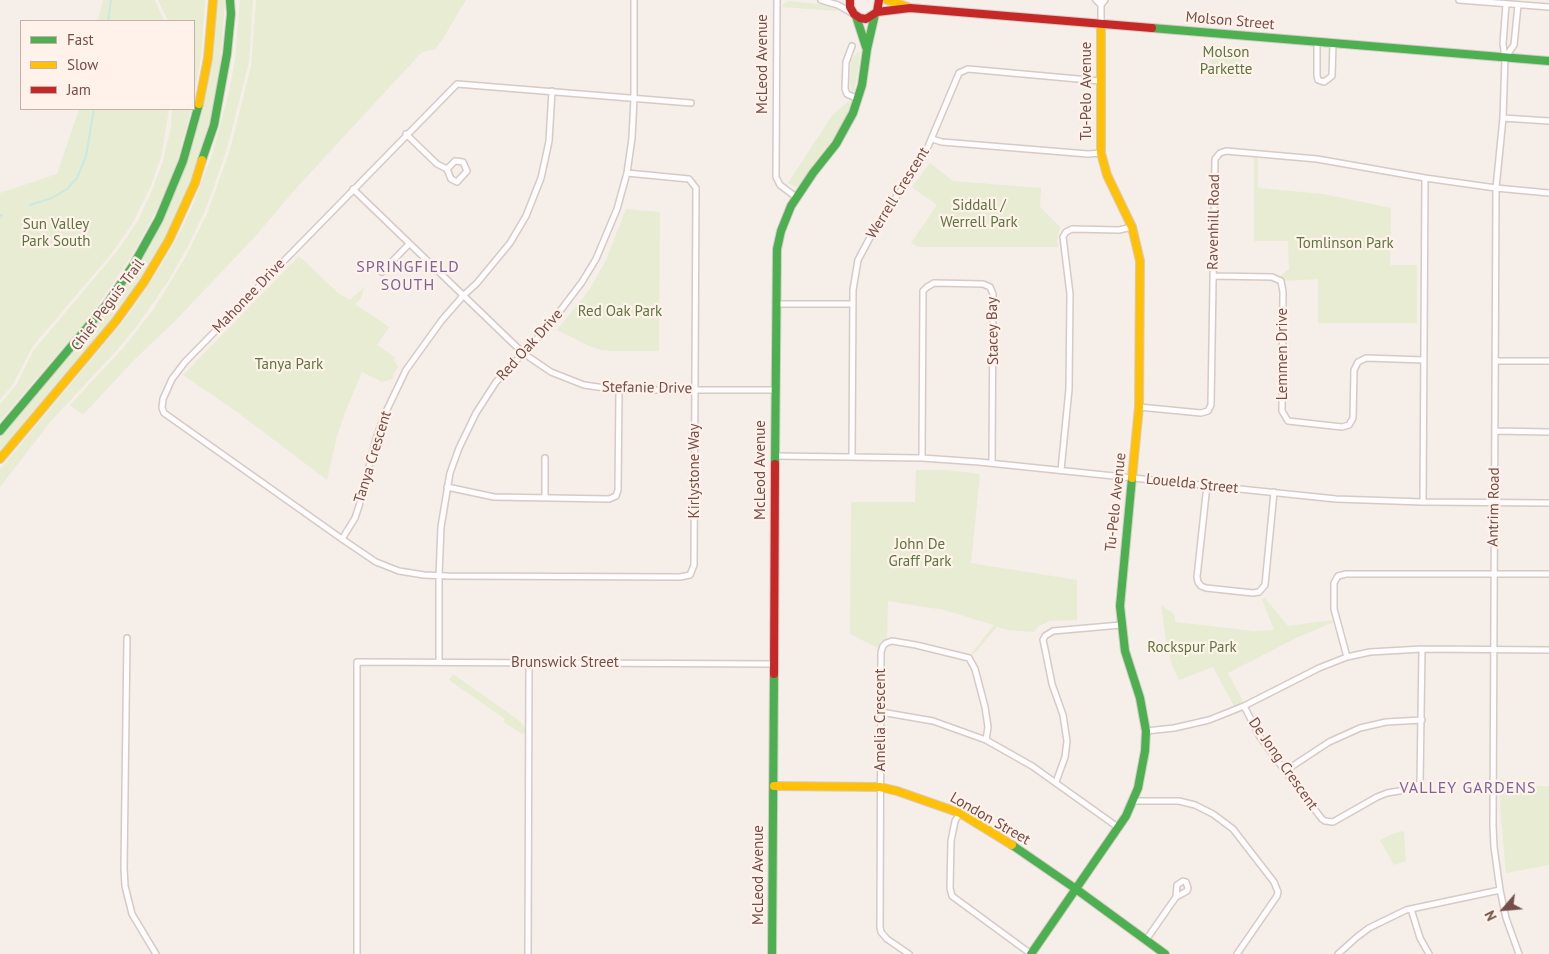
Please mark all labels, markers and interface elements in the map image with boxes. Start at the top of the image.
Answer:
street label: Molson Street [1185,8,1275,34]
street label: McLeod Avenue [754,14,772,114]
legend [20,20,195,110]
text: Fast [67,30,94,49]
street label: Tu-Pelo Avenue [1078,42,1096,140]
park label: Molson Parkette [1200,44,1252,79]
text: Slow [67,55,98,74]
text: Jam [67,80,91,99]
street label: Werrell Crescent [863,144,933,242]
street label: Ravenhill Road [1204,174,1224,270]
park label: Siddall / Werrell Park [940,197,1018,232]
park label: Sun Valley Park South [22,216,90,251]
park label: Tomlinson Park [1296,235,1394,253]
street label: Chief Peguis Trail [68,255,148,355]
street label: Mahonee Drive [209,255,289,337]
district label: SPRINGFIELD SOUTH [355,257,461,295]
street label: Stacey Bay [983,297,1003,365]
park label: Red Oak Park [578,303,662,321]
street label: Red Oak Drive [493,305,567,385]
street label: Lemmen Drive [1274,308,1292,400]
park label: Tanya Park [255,356,323,374]
street label: Stefanie Drive [602,378,692,398]
street label: Tanya Crescent [350,409,396,505]
street label: McLeod Avenue [752,420,770,520]
street label: Kirlystone Way [686,424,704,518]
street label: Tu-Pelo Avenue [1102,452,1130,552]
street label: Antrim Road [1484,467,1504,547]
street label: Louelda Street [1145,470,1239,498]
park label: John De Graff Park [889,536,951,571]
park label: Rockspur Park [1147,639,1237,657]
street label: Brunswick Street [511,654,619,672]
street label: Amelia Crescent [872,668,890,772]
street label: De Jong Crescent [1244,714,1322,814]
district label: VALLEY GARDENS [1398,778,1538,798]
street label: London Street [947,789,1033,849]
street label: McLeod Avenue [750,825,768,925]
north arrow [1479,884,1529,934]
text: N [1481,908,1501,924]

